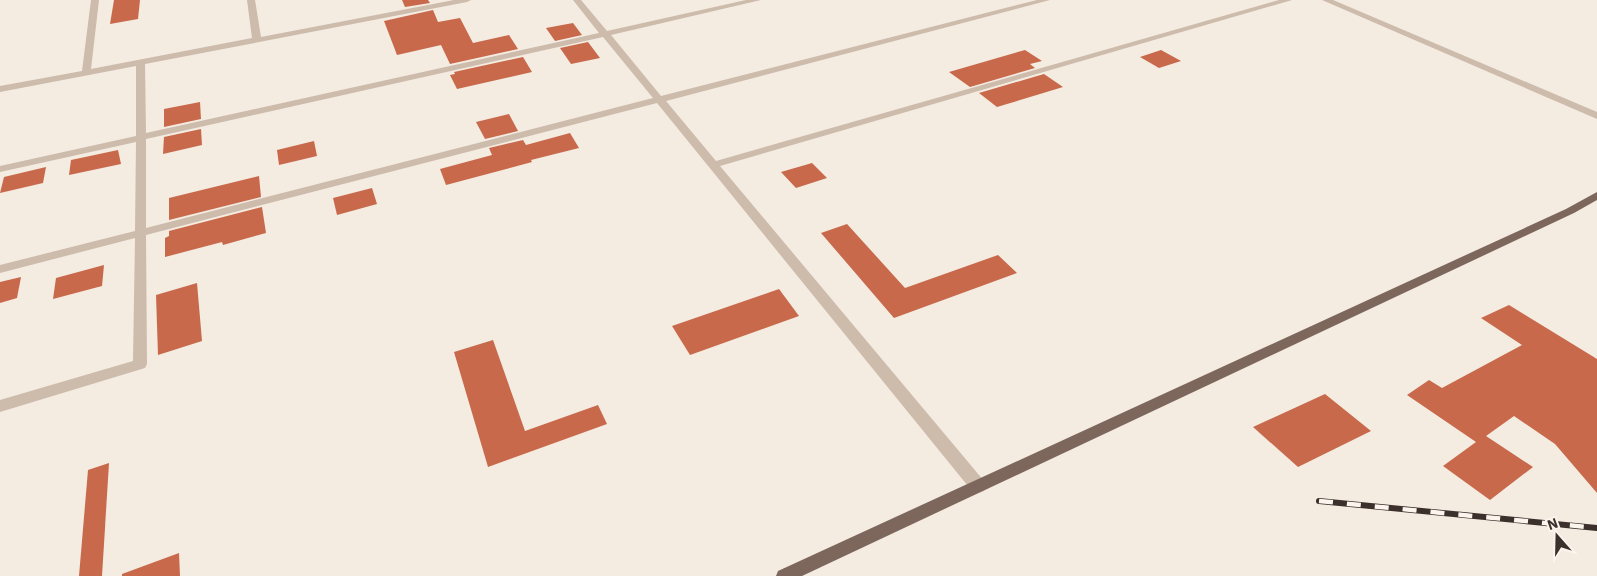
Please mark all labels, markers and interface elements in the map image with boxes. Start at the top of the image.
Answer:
north arrow [1532,511,1582,561]
text: N [1545,514,1560,534]

